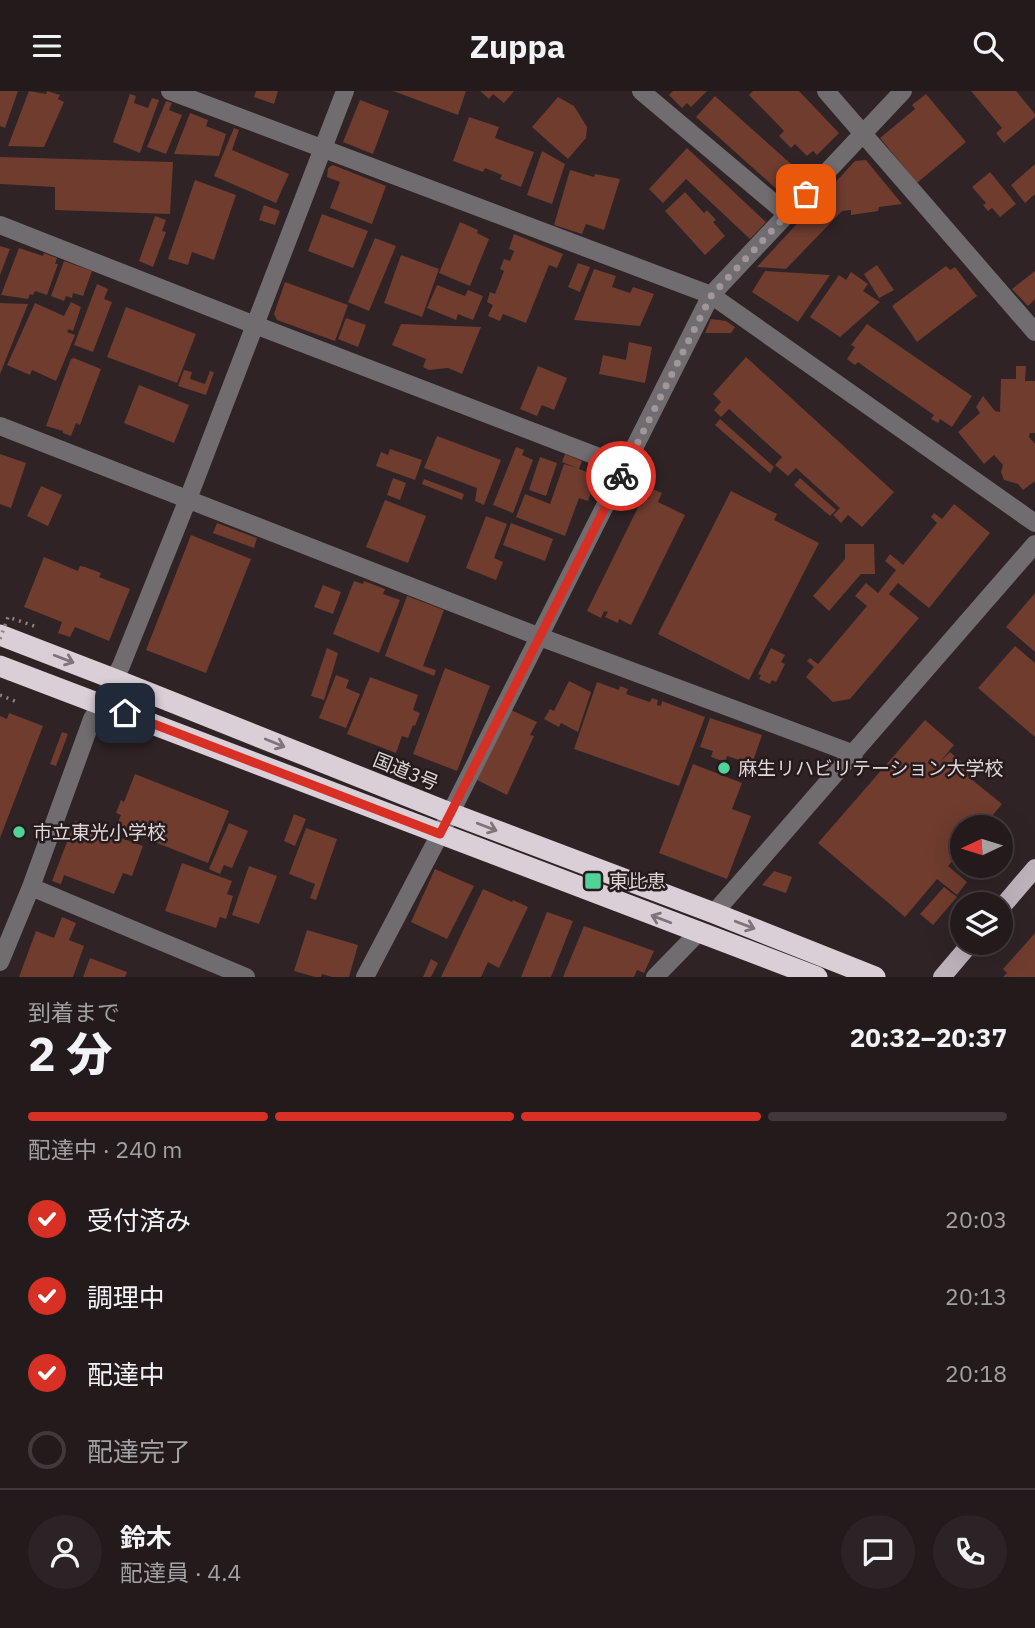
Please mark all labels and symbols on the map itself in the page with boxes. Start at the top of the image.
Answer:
pin [776,164,836,224]
courier [586,441,656,511]
one-way arrow [52,654,74,667]
pin [95,683,155,743]
one-way arrow [264,738,286,751]
street label: 国道3号 [370,747,442,795]
place label: 麻生リハビリテーション大学校 [738,756,1004,780]
marker: 麻生リハビリテーション大学校 [716,760,732,776]
north arrow [950,815,1013,879]
place label: 市立東光小学校 [33,820,166,844]
one-way arrow [475,822,497,835]
marker: 市立東光小学校 [11,824,27,840]
place label: 東比恵 [609,869,666,893]
marker: 東比恵 [583,871,603,891]
one-way arrow [651,911,673,924]
one-way arrow [734,920,756,933]

